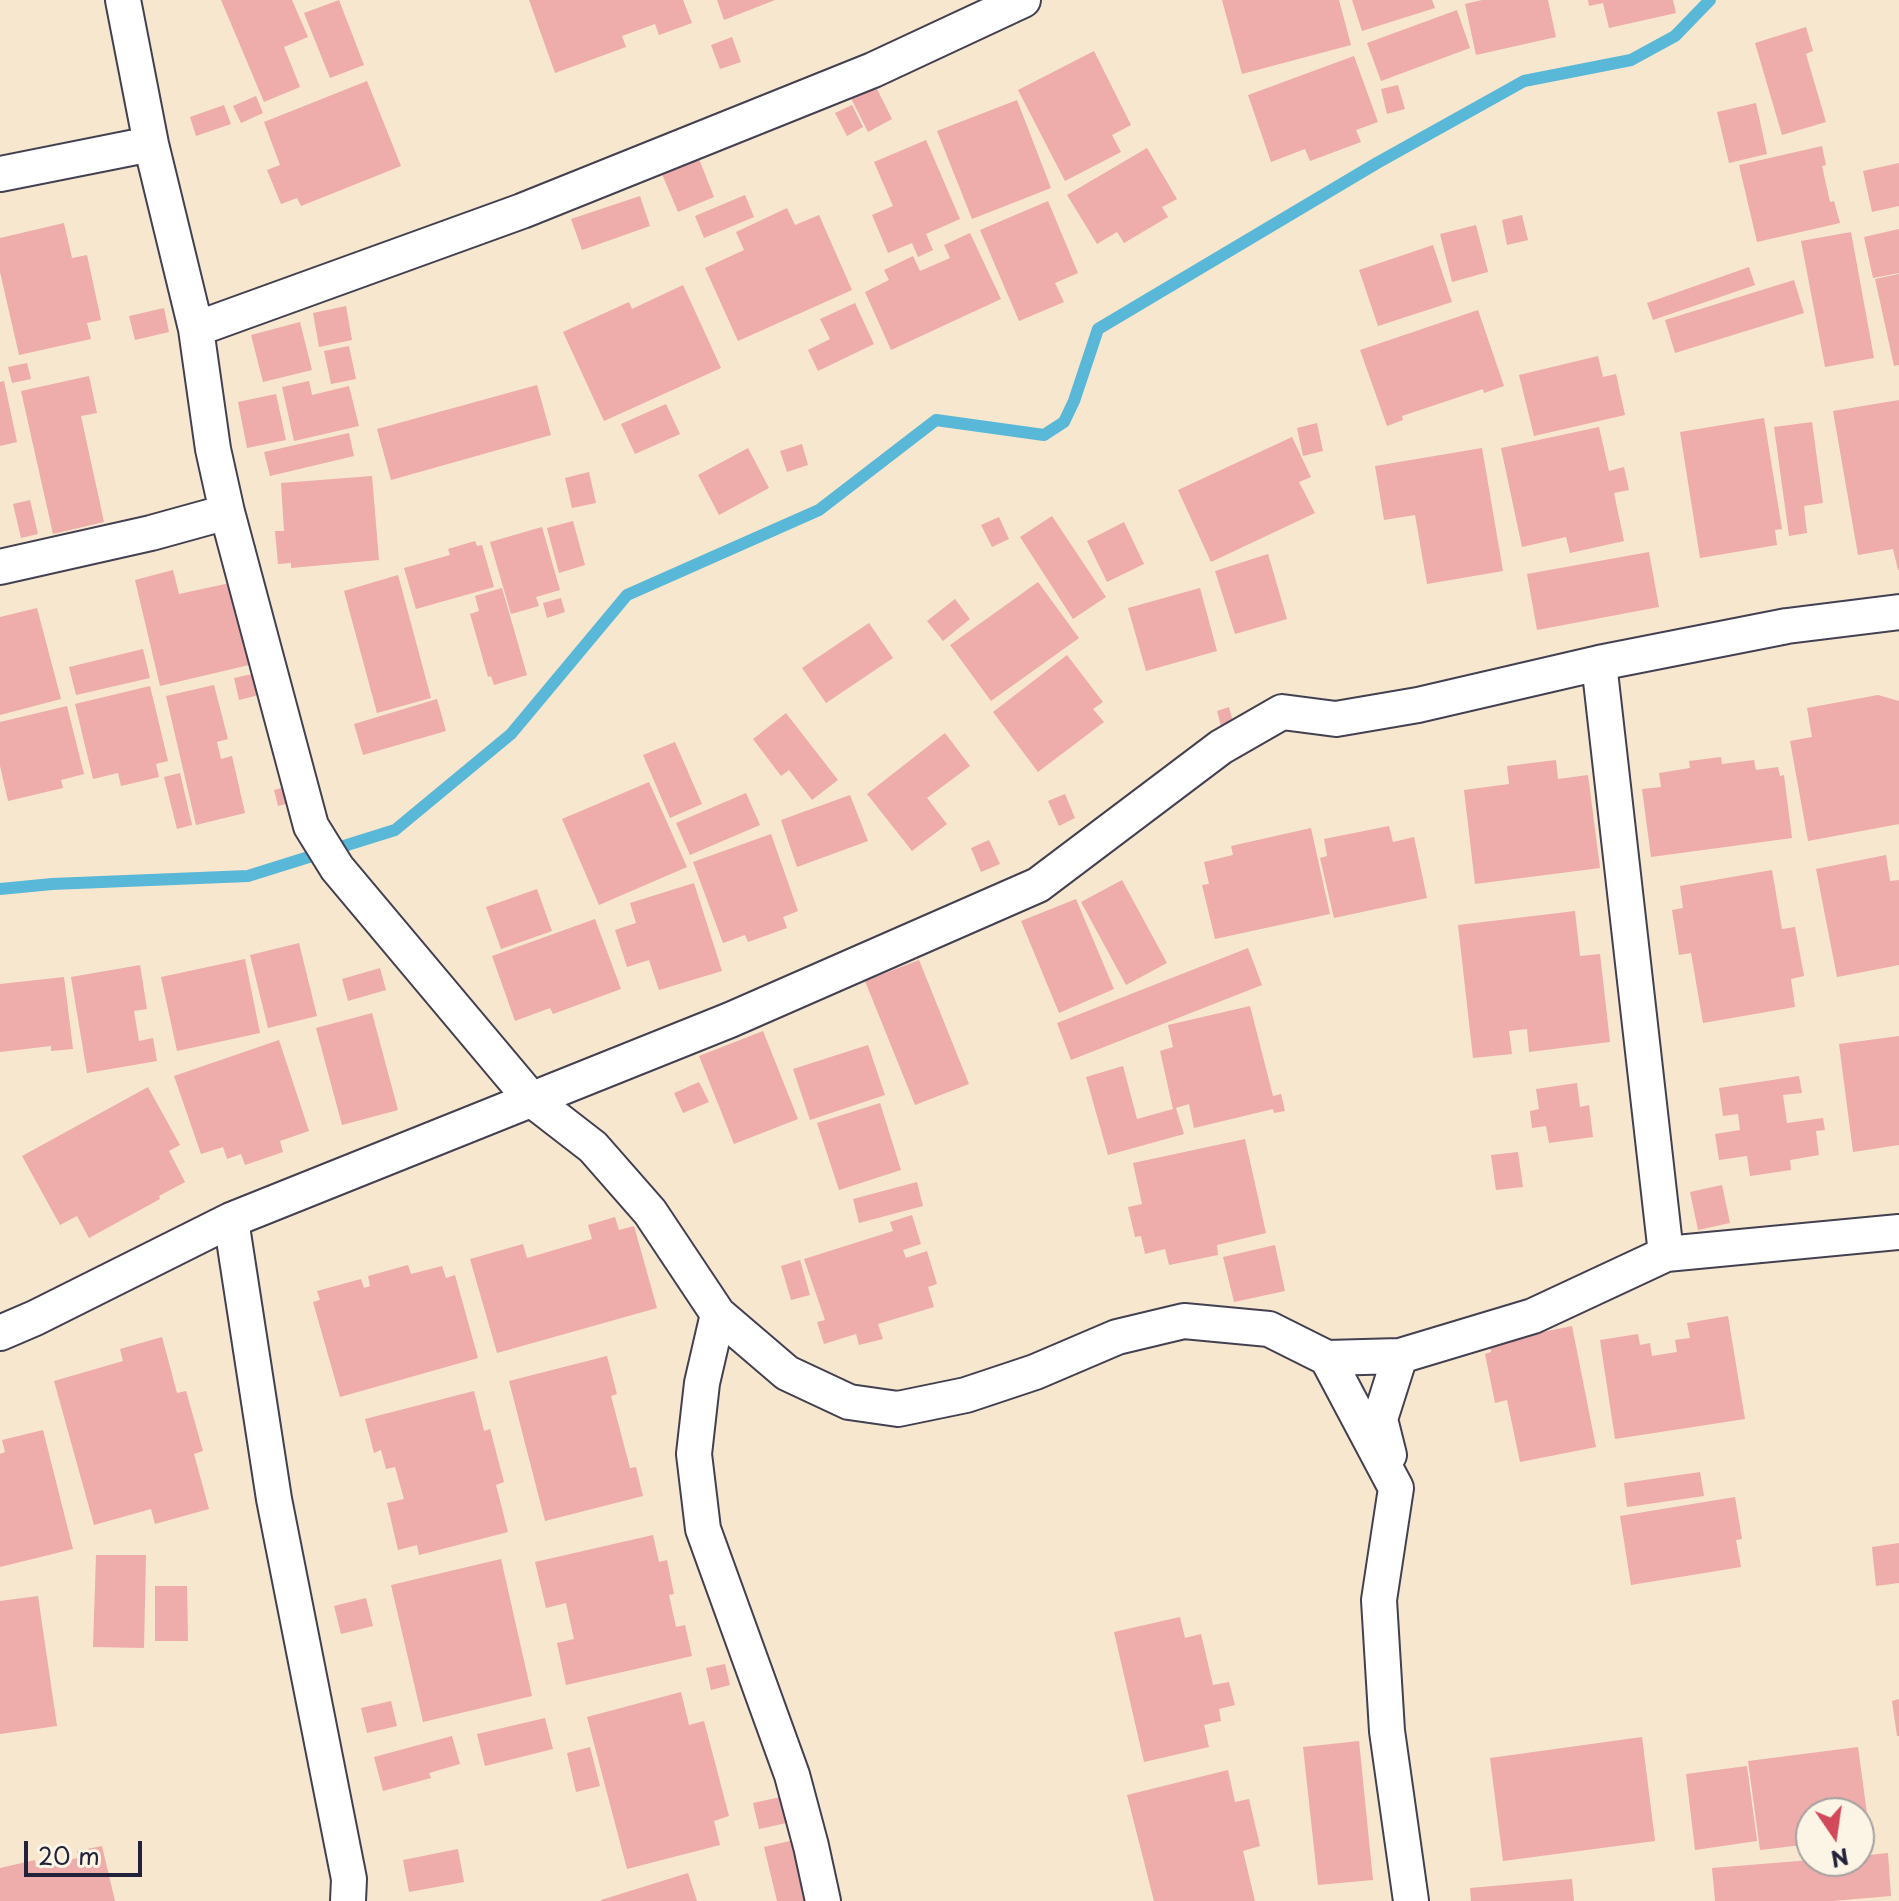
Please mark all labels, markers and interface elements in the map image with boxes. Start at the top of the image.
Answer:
north arrow [1795,1797,1875,1877]
scale bar [28,1825,146,1875]
text: 20 m [38,1837,100,1873]
text: N [1828,1841,1852,1877]

